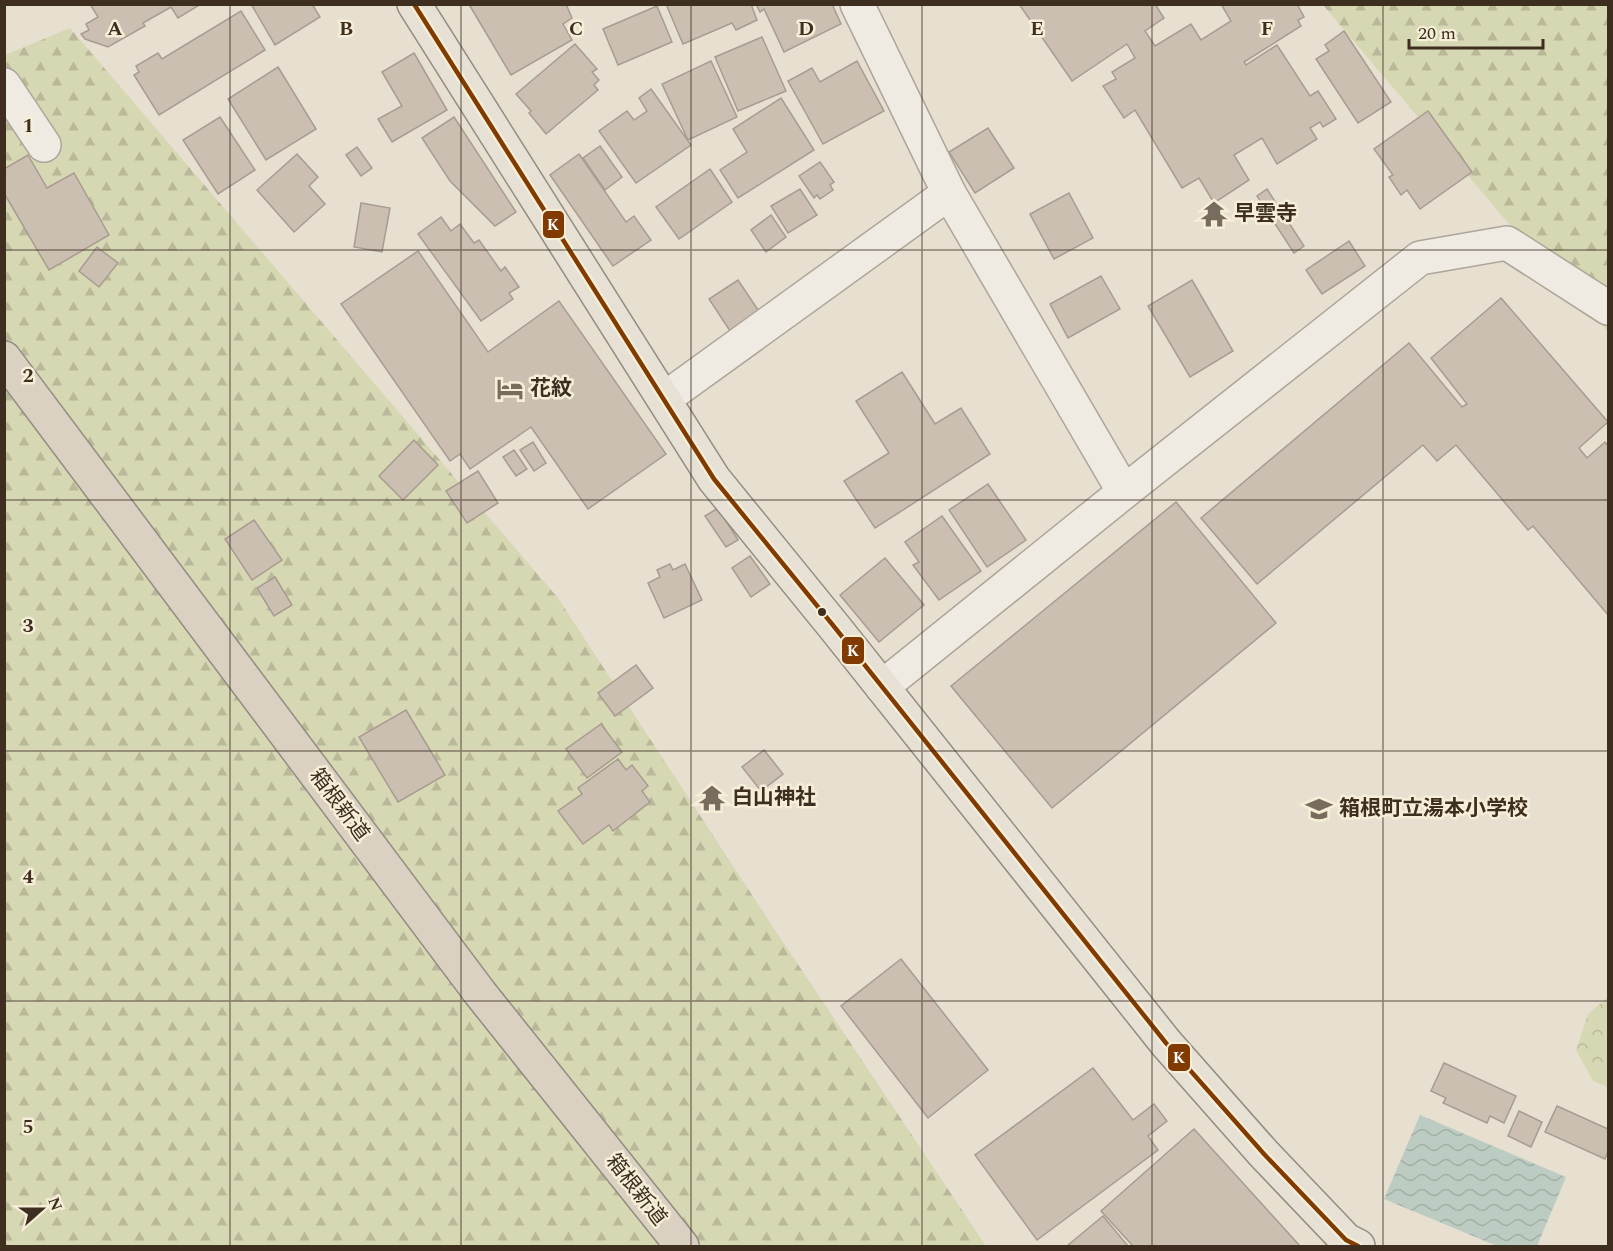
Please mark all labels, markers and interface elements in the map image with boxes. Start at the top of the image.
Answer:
scale bar [1409,12,1542,50]
text: A [107,14,123,44]
text: B [339,14,353,44]
text: C [569,14,583,44]
text: D [798,14,814,44]
text: E [1030,14,1044,44]
text: F [1261,14,1273,44]
text: 20 m [1418,20,1456,47]
text: 1 [22,111,34,141]
place label: 早雲寺 [1234,198,1297,230]
temple icon: 早雲寺 [1199,199,1229,229]
line badge: K [542,210,565,239]
text: K [547,213,560,237]
text: 2 [22,361,34,391]
place label: 花紋 [530,373,572,405]
hotel icon: 花紋 [495,374,525,404]
unlabelled marker [816,606,828,618]
text: 3 [22,611,34,641]
line badge: K [841,636,865,665]
text: K [847,639,860,663]
street label: 箱根新道 [301,762,377,848]
place label: 白山神社 [732,782,816,814]
temple icon: 白山神社 [697,783,727,813]
place label: 箱根町立湯本小学校 [1339,793,1528,825]
school or university icon: 箱根町立湯本小学校 [1304,794,1334,824]
text: 4 [22,862,34,892]
line badge: K [1167,1043,1191,1072]
text: K [1173,1046,1186,1070]
text: 5 [22,1112,34,1142]
street label: 箱根新道 [598,1147,674,1233]
north arrow [12,1179,72,1239]
text: N [42,1194,69,1214]

